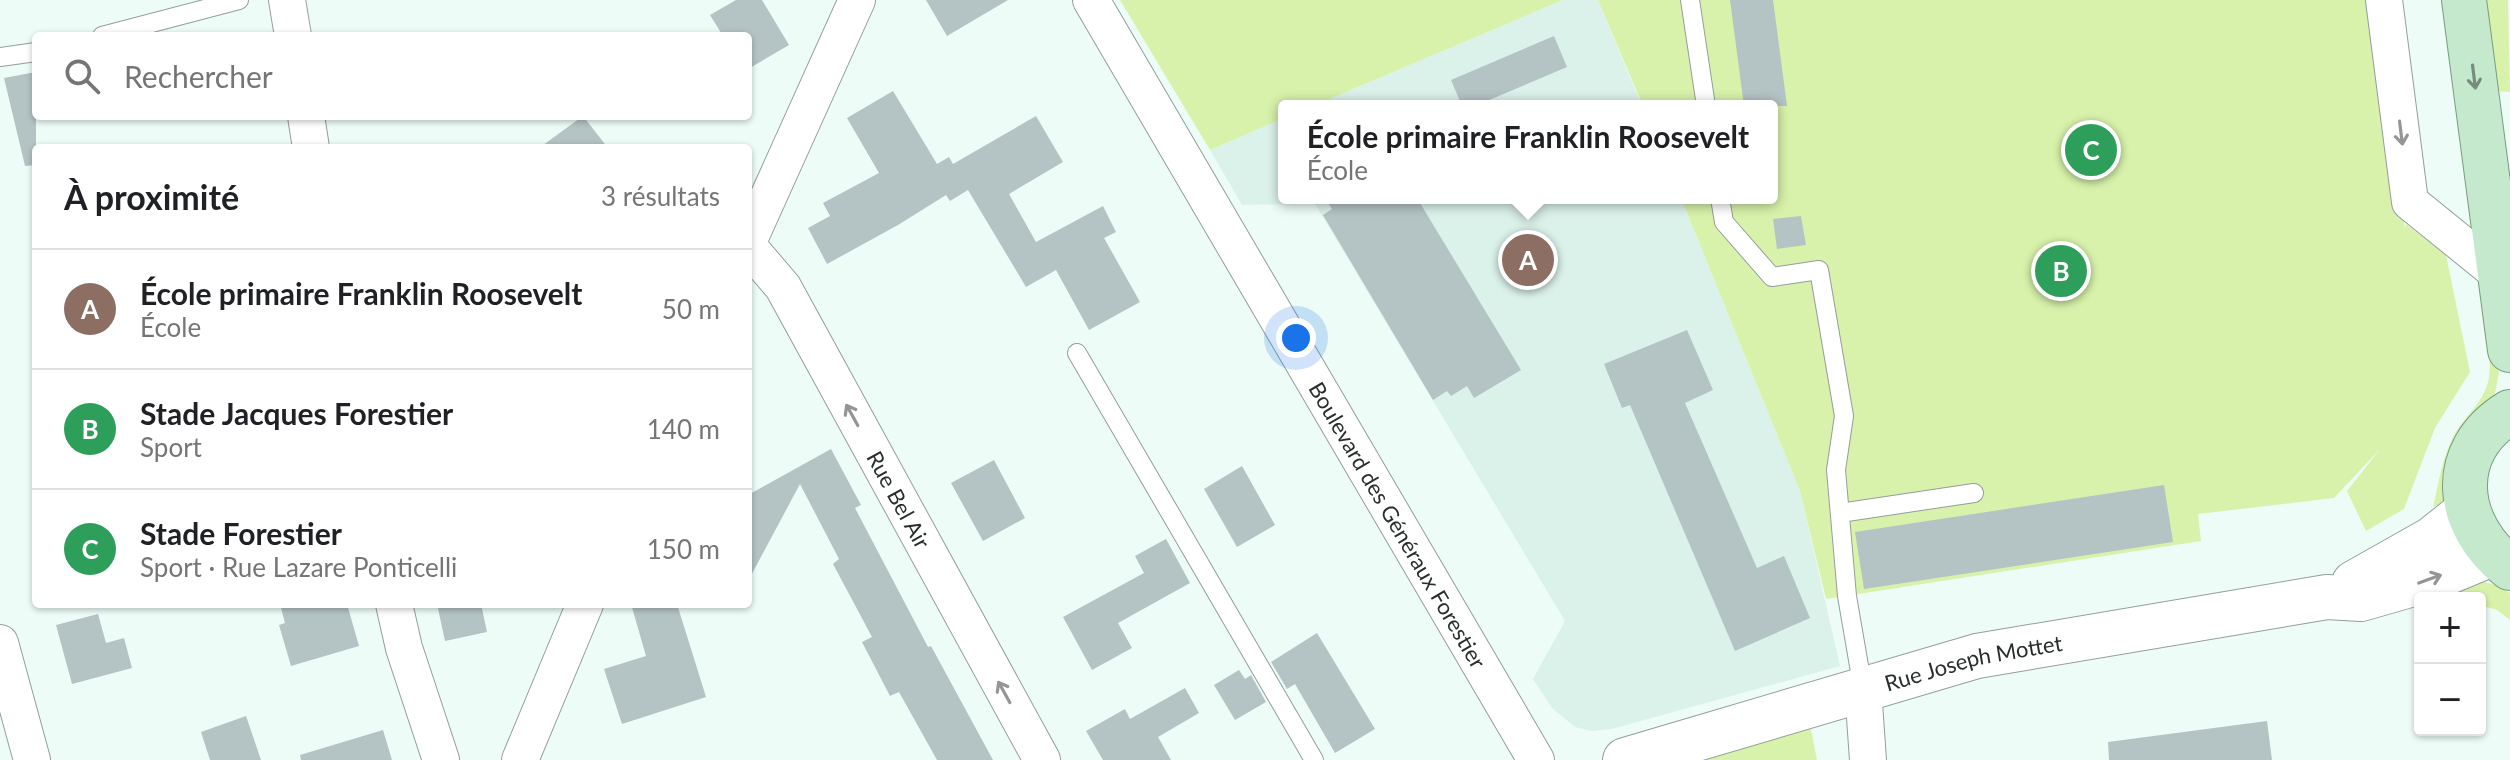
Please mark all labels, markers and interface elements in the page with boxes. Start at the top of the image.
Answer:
search box [32,32,752,120]
icon: search [60,54,104,98]
text: Rechercher [124,58,273,94]
one-way arrow [2467,64,2482,89]
popup [1278,100,1778,204]
text: École primaire Franklin Roosevelt [1307,118,1749,154]
pin: C [2065,120,2117,180]
one-way arrow [2394,120,2409,145]
text: École [1307,154,1368,186]
text: À proximité [64,176,239,217]
text: 3 résultats [601,180,720,212]
pin: A [1502,230,1554,290]
pin: B [2035,241,2087,301]
text: École primaire Franklin Roosevelt [140,275,583,311]
text: A [81,293,99,325]
text: 50 m [662,293,720,325]
text: École [140,311,201,343]
your location [1276,318,1316,358]
street label: Boulevard des Généraux Forestier [1304,377,1493,673]
text: Stade Jacques Forestier [140,395,453,431]
one-way arrow [844,404,860,427]
text: B [81,413,99,445]
text: 140 m [647,413,720,445]
text: Sport [140,431,202,463]
street label: Rue Bel Air [862,446,937,553]
text: Stade Forestier [140,515,342,551]
text: C [81,533,99,565]
text: 150 m [647,533,720,565]
text: Sport · Rue Lazare Ponticelli [140,551,457,583]
one-way arrow [2418,570,2443,585]
map controls [2414,592,2486,736]
button: + [2414,592,2486,664]
street label: Rue Joseph Mottet [1881,628,2064,696]
button: − [2414,664,2486,736]
one-way arrow [996,680,1012,704]

